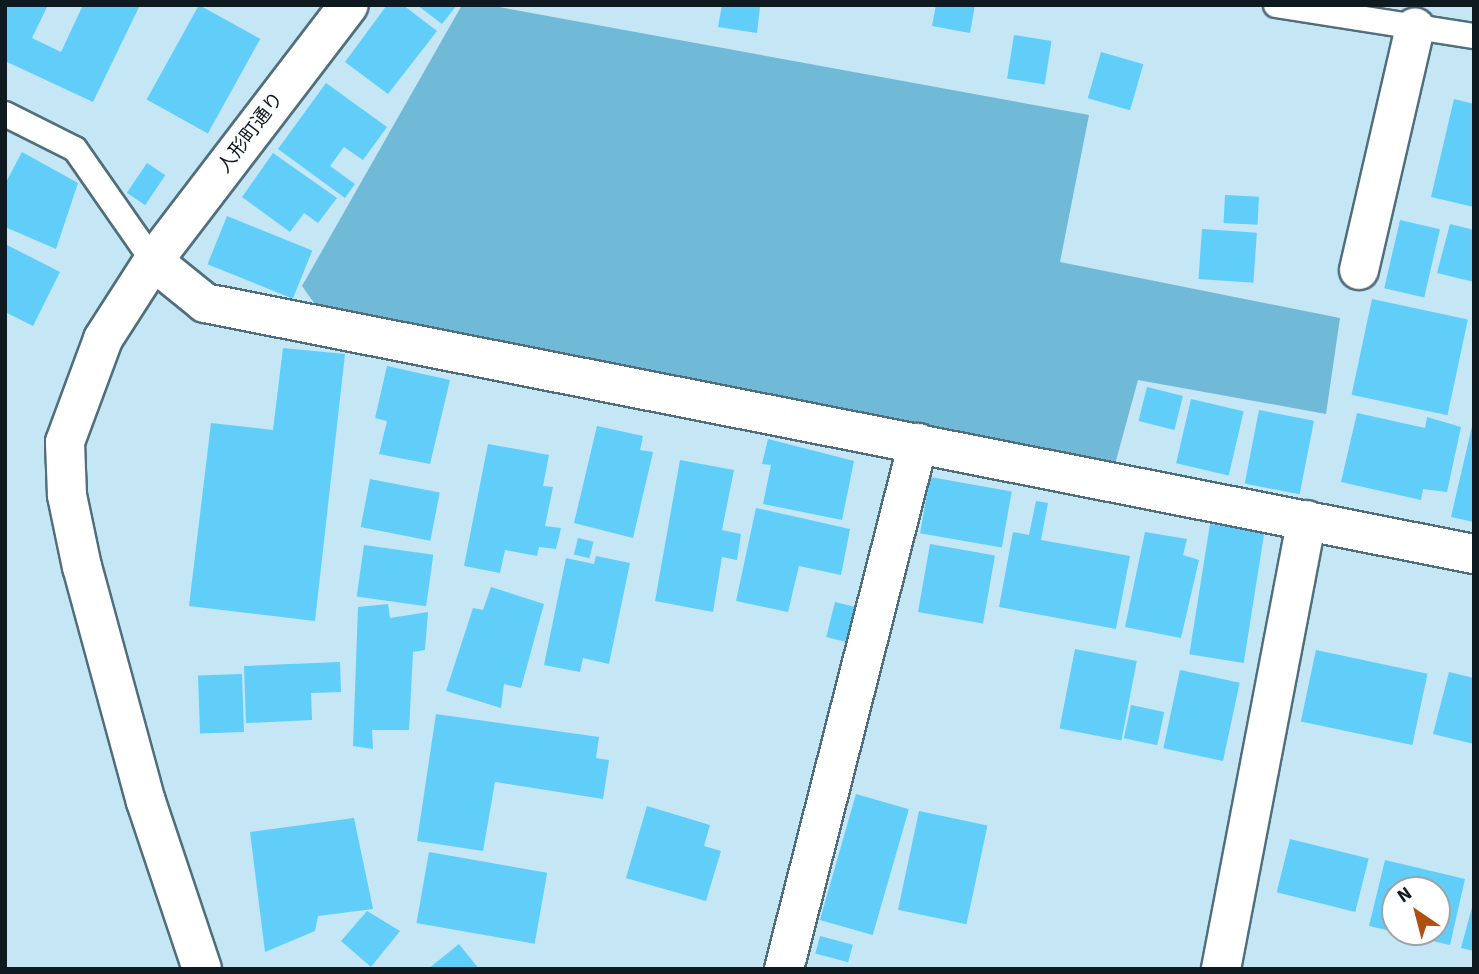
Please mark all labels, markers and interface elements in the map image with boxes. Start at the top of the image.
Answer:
street label: 人形町通り [213,88,289,178]
north arrow [1381,876,1451,946]
text: N [1392,880,1418,910]

